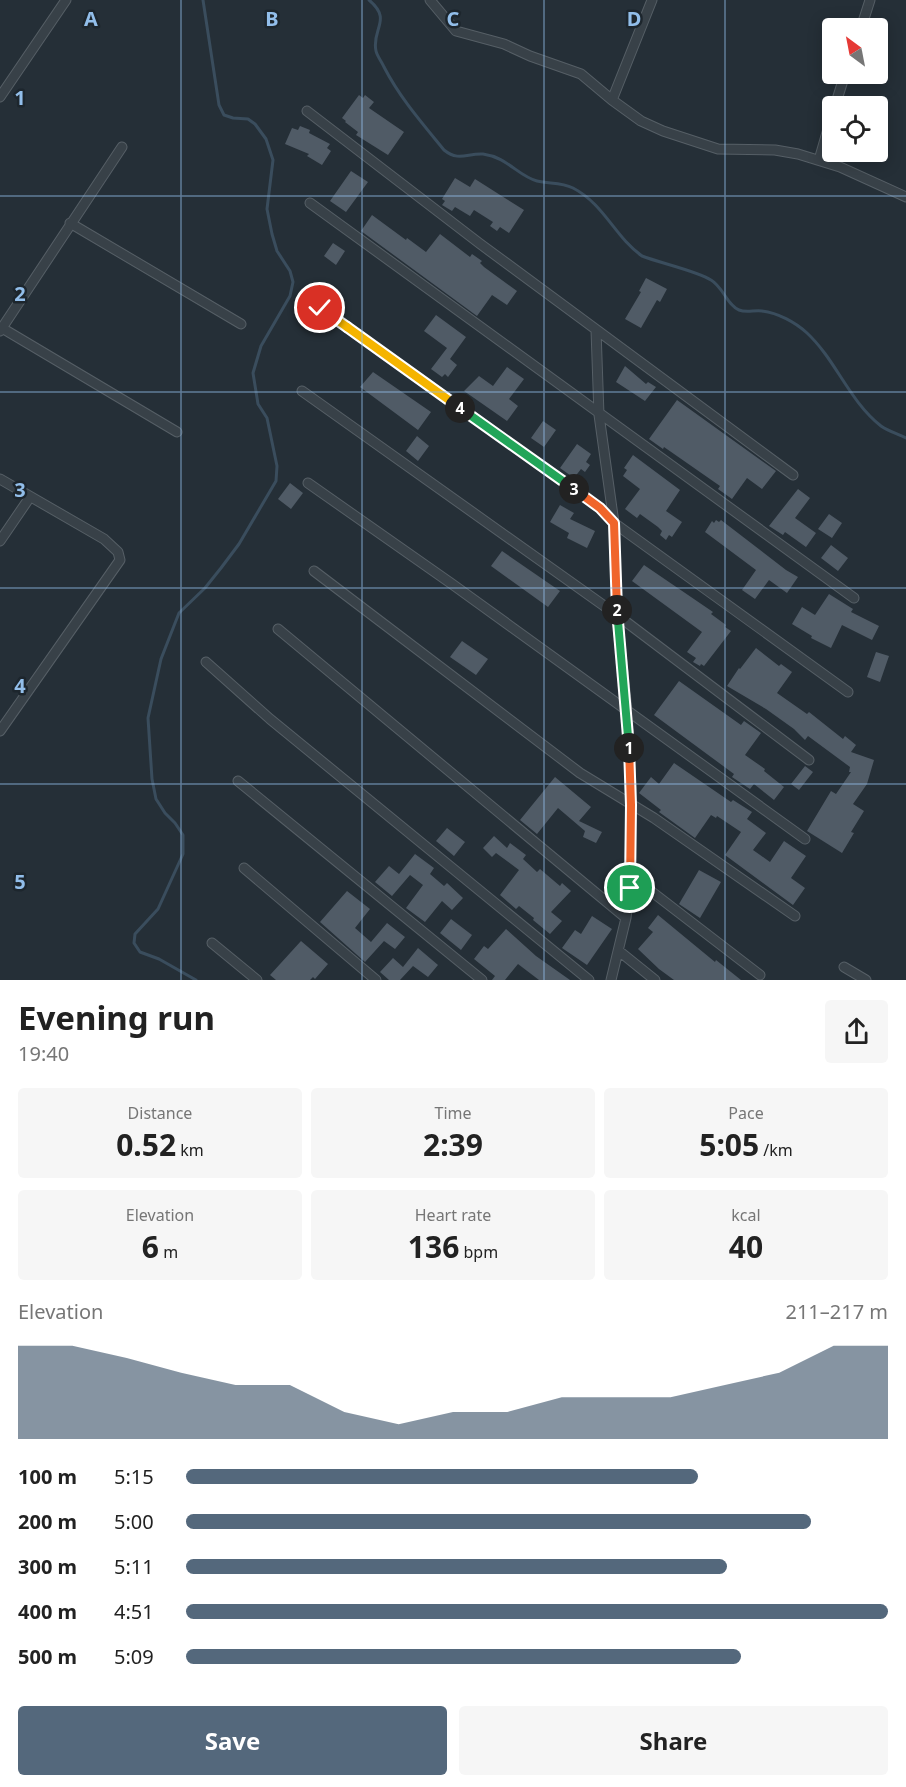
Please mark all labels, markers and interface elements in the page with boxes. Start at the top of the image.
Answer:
text: A [84,5,98,32]
text: B [265,5,279,32]
text: C [447,5,460,32]
text: D [627,5,641,32]
north arrow [822,18,888,84]
map controls [822,18,888,162]
text: 1 [14,84,26,111]
button: locate [822,96,888,162]
text: 2 [14,280,26,307]
pin [294,282,345,333]
icon: check [303,291,336,324]
pin: 4 [445,393,475,423]
text: 4 [455,397,465,419]
pin: 3 [559,474,589,504]
text: 3 [14,476,26,503]
text: 3 [569,478,579,500]
pin: 2 [602,595,632,625]
text: 2 [612,599,622,621]
text: 4 [14,672,26,699]
pin: 1 [614,733,644,763]
text: 1 [624,737,634,759]
pin [604,862,655,913]
text: 5 [14,868,26,895]
icon: arrive [613,871,646,904]
text: Evening run [18,995,215,1040]
button: share [825,1000,888,1063]
text: 19:40 [18,1040,69,1067]
text: Distance [128,1102,192,1124]
text: Time [434,1102,472,1124]
text: Pace [728,1102,764,1124]
text: 0.52 [116,1124,176,1165]
text: 2:39 [423,1124,483,1165]
text: 5:05 [699,1124,759,1165]
text: km [176,1139,204,1161]
text: /km [759,1139,793,1161]
text: Elevation [126,1204,194,1226]
text: Heart rate [415,1204,491,1226]
text: kcal [731,1204,761,1226]
text: 6 [142,1226,159,1267]
text: 136 [408,1226,459,1267]
text: 40 [729,1226,763,1267]
text: m [159,1241,178,1263]
text: bpm [459,1241,498,1263]
text: Elevation [18,1298,103,1325]
text: 211–217 m [785,1298,888,1325]
text: 100 m [18,1463,77,1490]
text: 5:15 [114,1463,154,1490]
text: 200 m [18,1508,77,1535]
text: 5:00 [114,1508,154,1535]
text: 300 m [18,1553,77,1580]
text: 5:11 [114,1553,154,1580]
text: 400 m [18,1598,77,1625]
text: 4:51 [114,1598,154,1625]
text: 500 m [18,1643,77,1670]
text: 5:09 [114,1643,154,1670]
button: Save [18,1706,447,1775]
button: Share [459,1706,888,1775]

